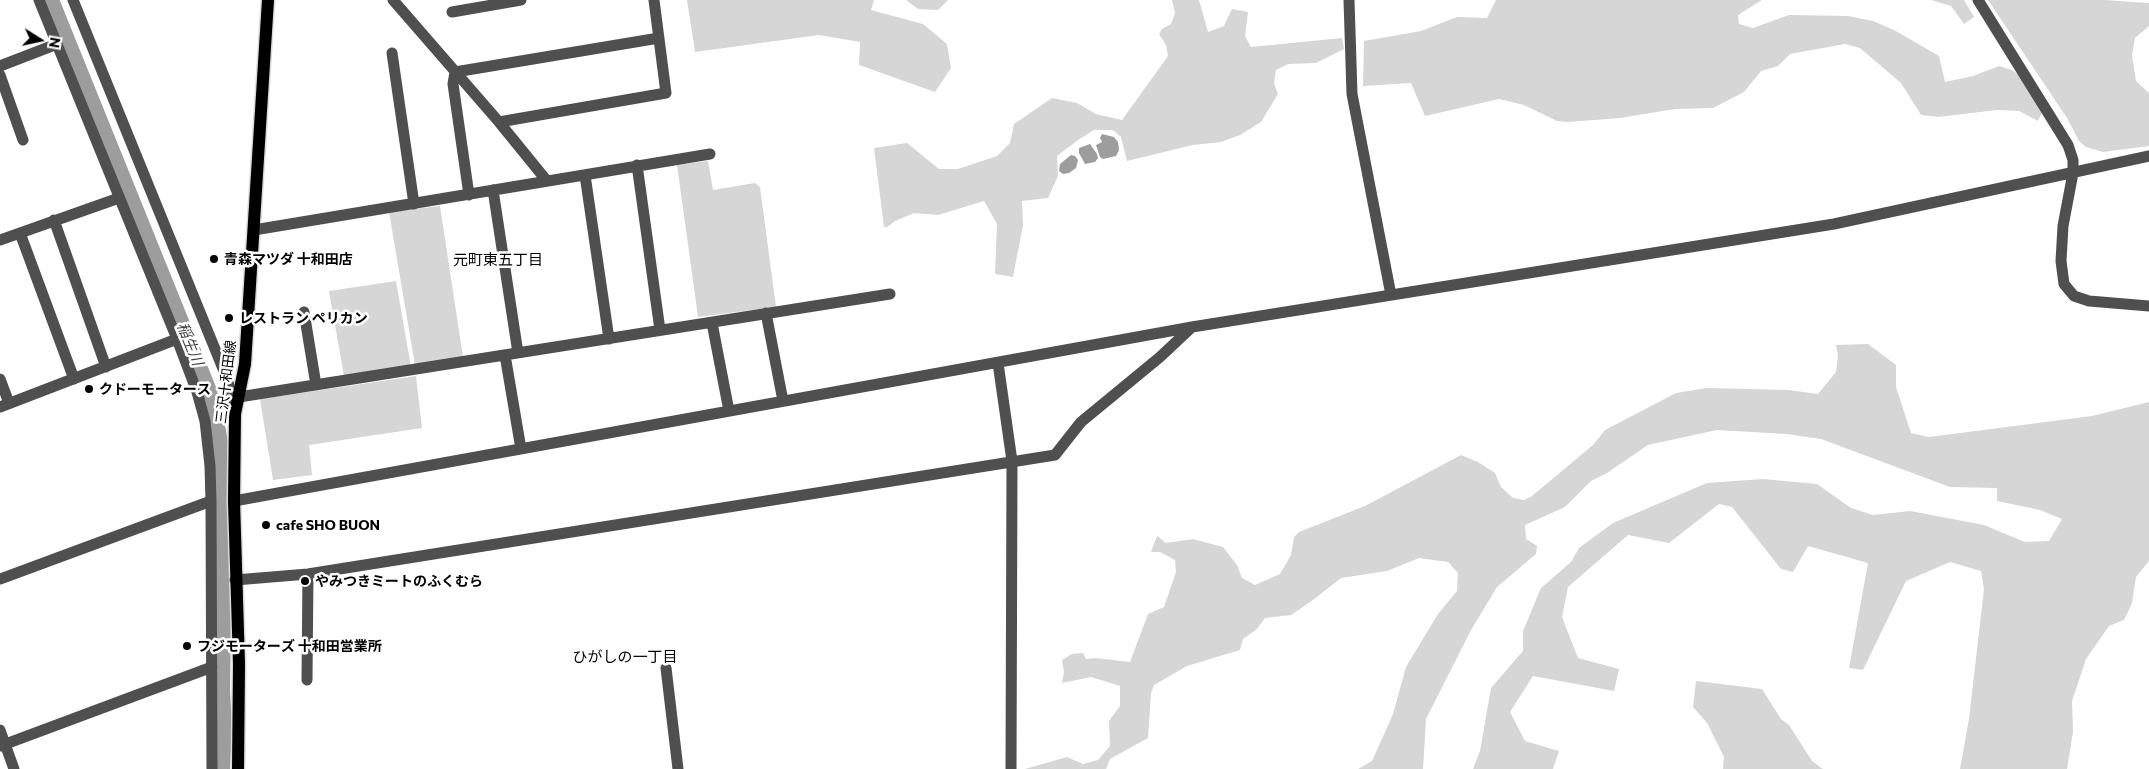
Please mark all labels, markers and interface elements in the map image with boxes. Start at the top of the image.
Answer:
north arrow [15,15,65,65]
text: N [46,36,65,49]
place label: 青森マツダ 十和田店 [224,251,353,267]
district label: 元町東五丁目 [453,251,543,269]
marker: 青森マツダ 十和田店 [208,253,220,265]
place label: レストラン ペリカン [239,310,368,326]
marker: レストラン ペリカン [223,312,235,324]
water label: 稲生川 [173,320,207,368]
street label: 三沢十和田線 [213,339,239,425]
place label: クドーモータース [99,381,211,397]
marker: クドーモータース [83,383,95,395]
place label: cafe SHO BUON [276,517,380,533]
marker: cafe SHO BUON [260,519,272,531]
place label: やみつきミートのふくむら [315,573,483,589]
marker: やみつきミートのふくむら [299,575,311,587]
place label: フジモーターズ 十和田営業所 [197,638,382,654]
marker: フジモーターズ 十和田営業所 [181,640,193,652]
district label: ひがしの一丁目 [573,648,677,666]

